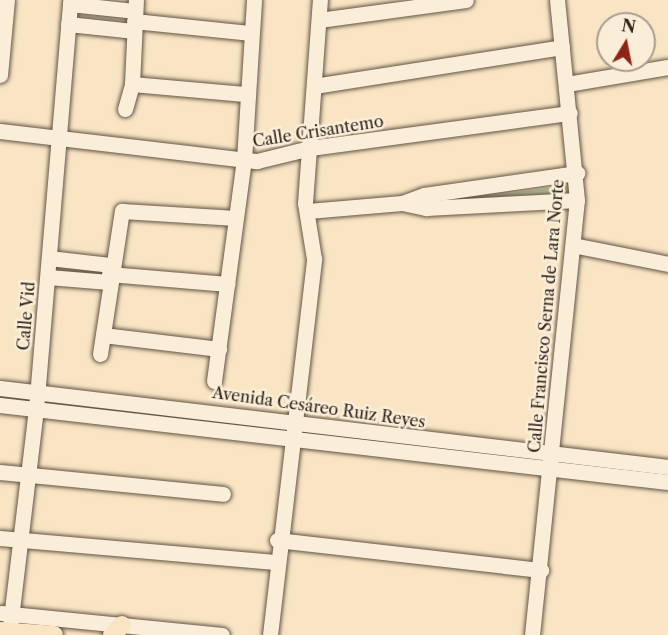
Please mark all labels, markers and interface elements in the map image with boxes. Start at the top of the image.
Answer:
north arrow [596,12,656,72]
text: N [620,15,637,37]
street label: Calle Crisantemo [251,111,385,151]
street label: Calle Francisco Serna de Lara Norte [524,178,568,454]
street label: Calle Vid [13,280,39,352]
street label: Avenida Cesáreo Ruiz Reyes [211,383,427,431]

